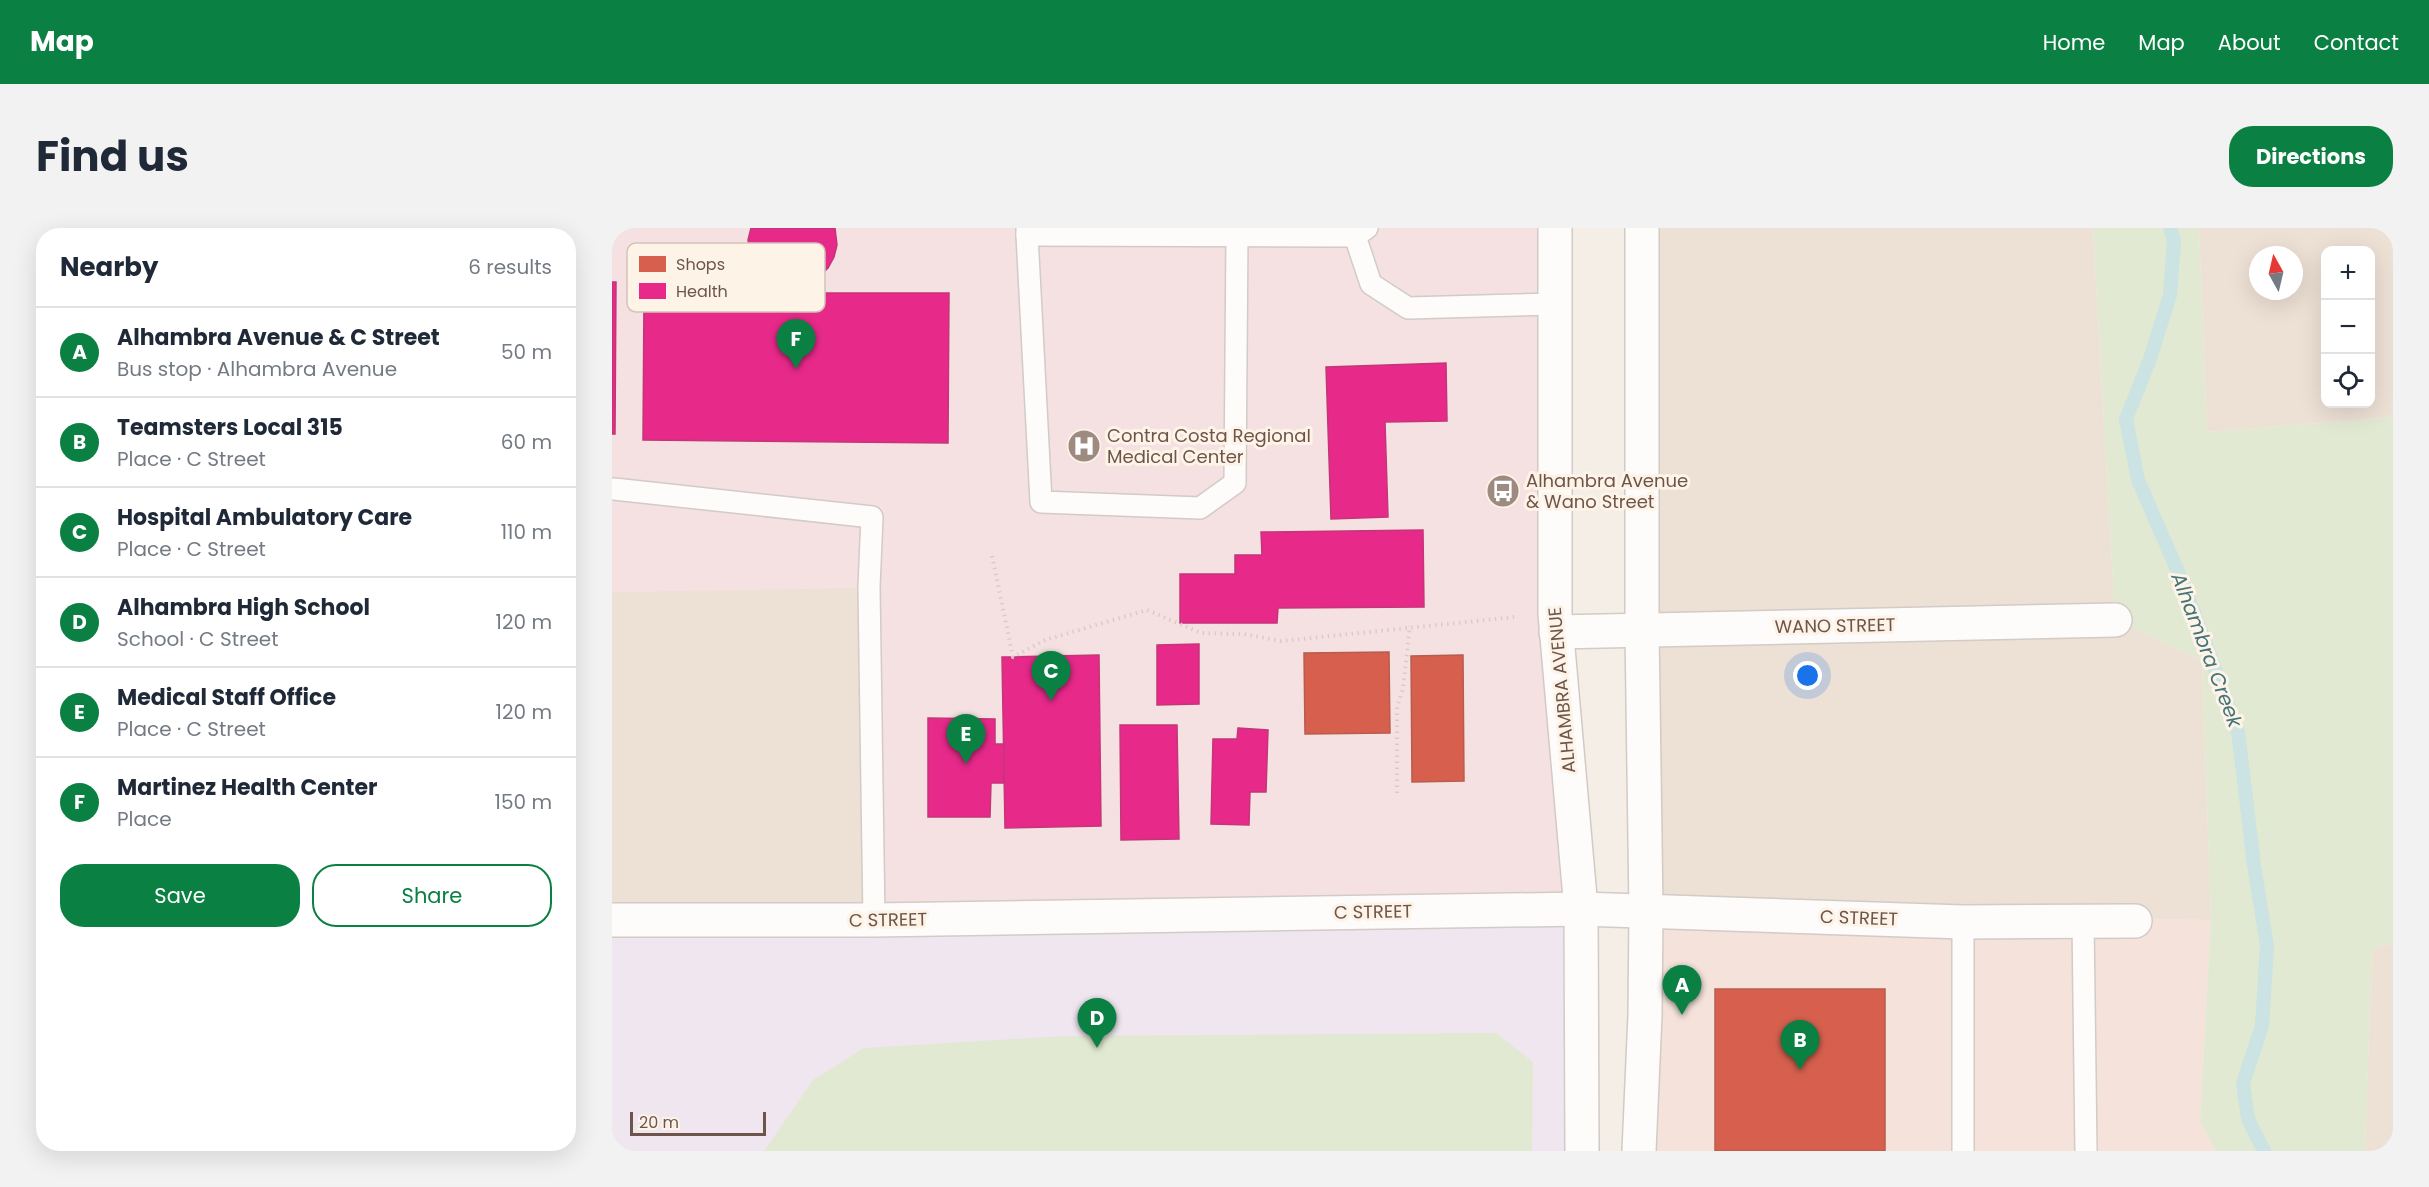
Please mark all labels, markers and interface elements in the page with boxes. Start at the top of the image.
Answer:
text: Map [30,22,94,61]
text: Home [2043,28,2105,57]
text: Map [2138,28,2185,57]
text: About [2218,28,2281,57]
text: Contact [2314,28,2399,57]
button: Directions [2229,126,2393,187]
text: Find us [36,127,189,186]
legend [627,243,825,312]
north arrow [2249,246,2303,300]
map controls [2321,246,2375,408]
button: + [2321,246,2375,300]
text: Nearby [60,249,158,285]
text: 6 results [468,253,552,281]
text: Shops [676,253,725,276]
text: Health [676,280,728,303]
button: − [2321,300,2375,354]
pin: F [776,320,816,369]
text: Alhambra Avenue & C Street [117,322,440,353]
text: A [72,338,87,366]
text: 50 m [501,338,552,366]
button: locate [2321,354,2375,408]
text: Bus stop · Alhambra Avenue [117,355,397,383]
text: Teamsters Local 315 [117,412,343,443]
place label: Contra Costa Regional Medical Center [1107,423,1311,469]
text: B [73,428,86,456]
text: 60 m [501,428,552,456]
hospital icon: Contra Costa Regional Medical Center [1066,428,1102,464]
text: Place · C Street [117,445,266,473]
place label: Alhambra Avenue & Wano Street [1526,468,1688,514]
bus stop icon: Alhambra Avenue & Wano Street [1485,473,1521,509]
text: Hospital Ambulatory Care [117,502,412,533]
text: C [72,518,87,546]
text: 110 m [501,518,552,546]
text: Place · C Street [117,535,266,563]
water label: Alhambra Creek [2164,568,2250,733]
text: Alhambra High School [117,592,370,623]
street label: ALHAMBRA AVENUE [1542,606,1581,774]
text: D [72,608,87,636]
text: 120 m [496,608,552,636]
street label: WANO STREET [1774,612,1896,639]
text: School · C Street [117,625,278,653]
pin: C [1032,652,1070,701]
your location [1793,661,1822,690]
text: Medical Staff Office [117,682,336,713]
text: E [74,698,85,726]
text: 120 m [496,698,552,726]
pin: E [946,714,986,764]
text: Place · C Street [117,715,266,743]
text: Martinez Health Center [117,772,377,803]
text: F [74,788,85,816]
text: 150 m [495,788,552,816]
text: Place [117,805,172,833]
button: Save [60,864,300,927]
button: Share [312,864,552,927]
street label: C STREET [1334,898,1413,925]
street label: C STREET [1820,904,1899,931]
street label: C STREET [849,906,928,933]
pin: A [1662,966,1702,1015]
pin: D [1078,998,1116,1048]
pin: B [1780,1020,1820,1070]
scale bar [630,1109,766,1136]
text: 20 m [639,1111,679,1134]

